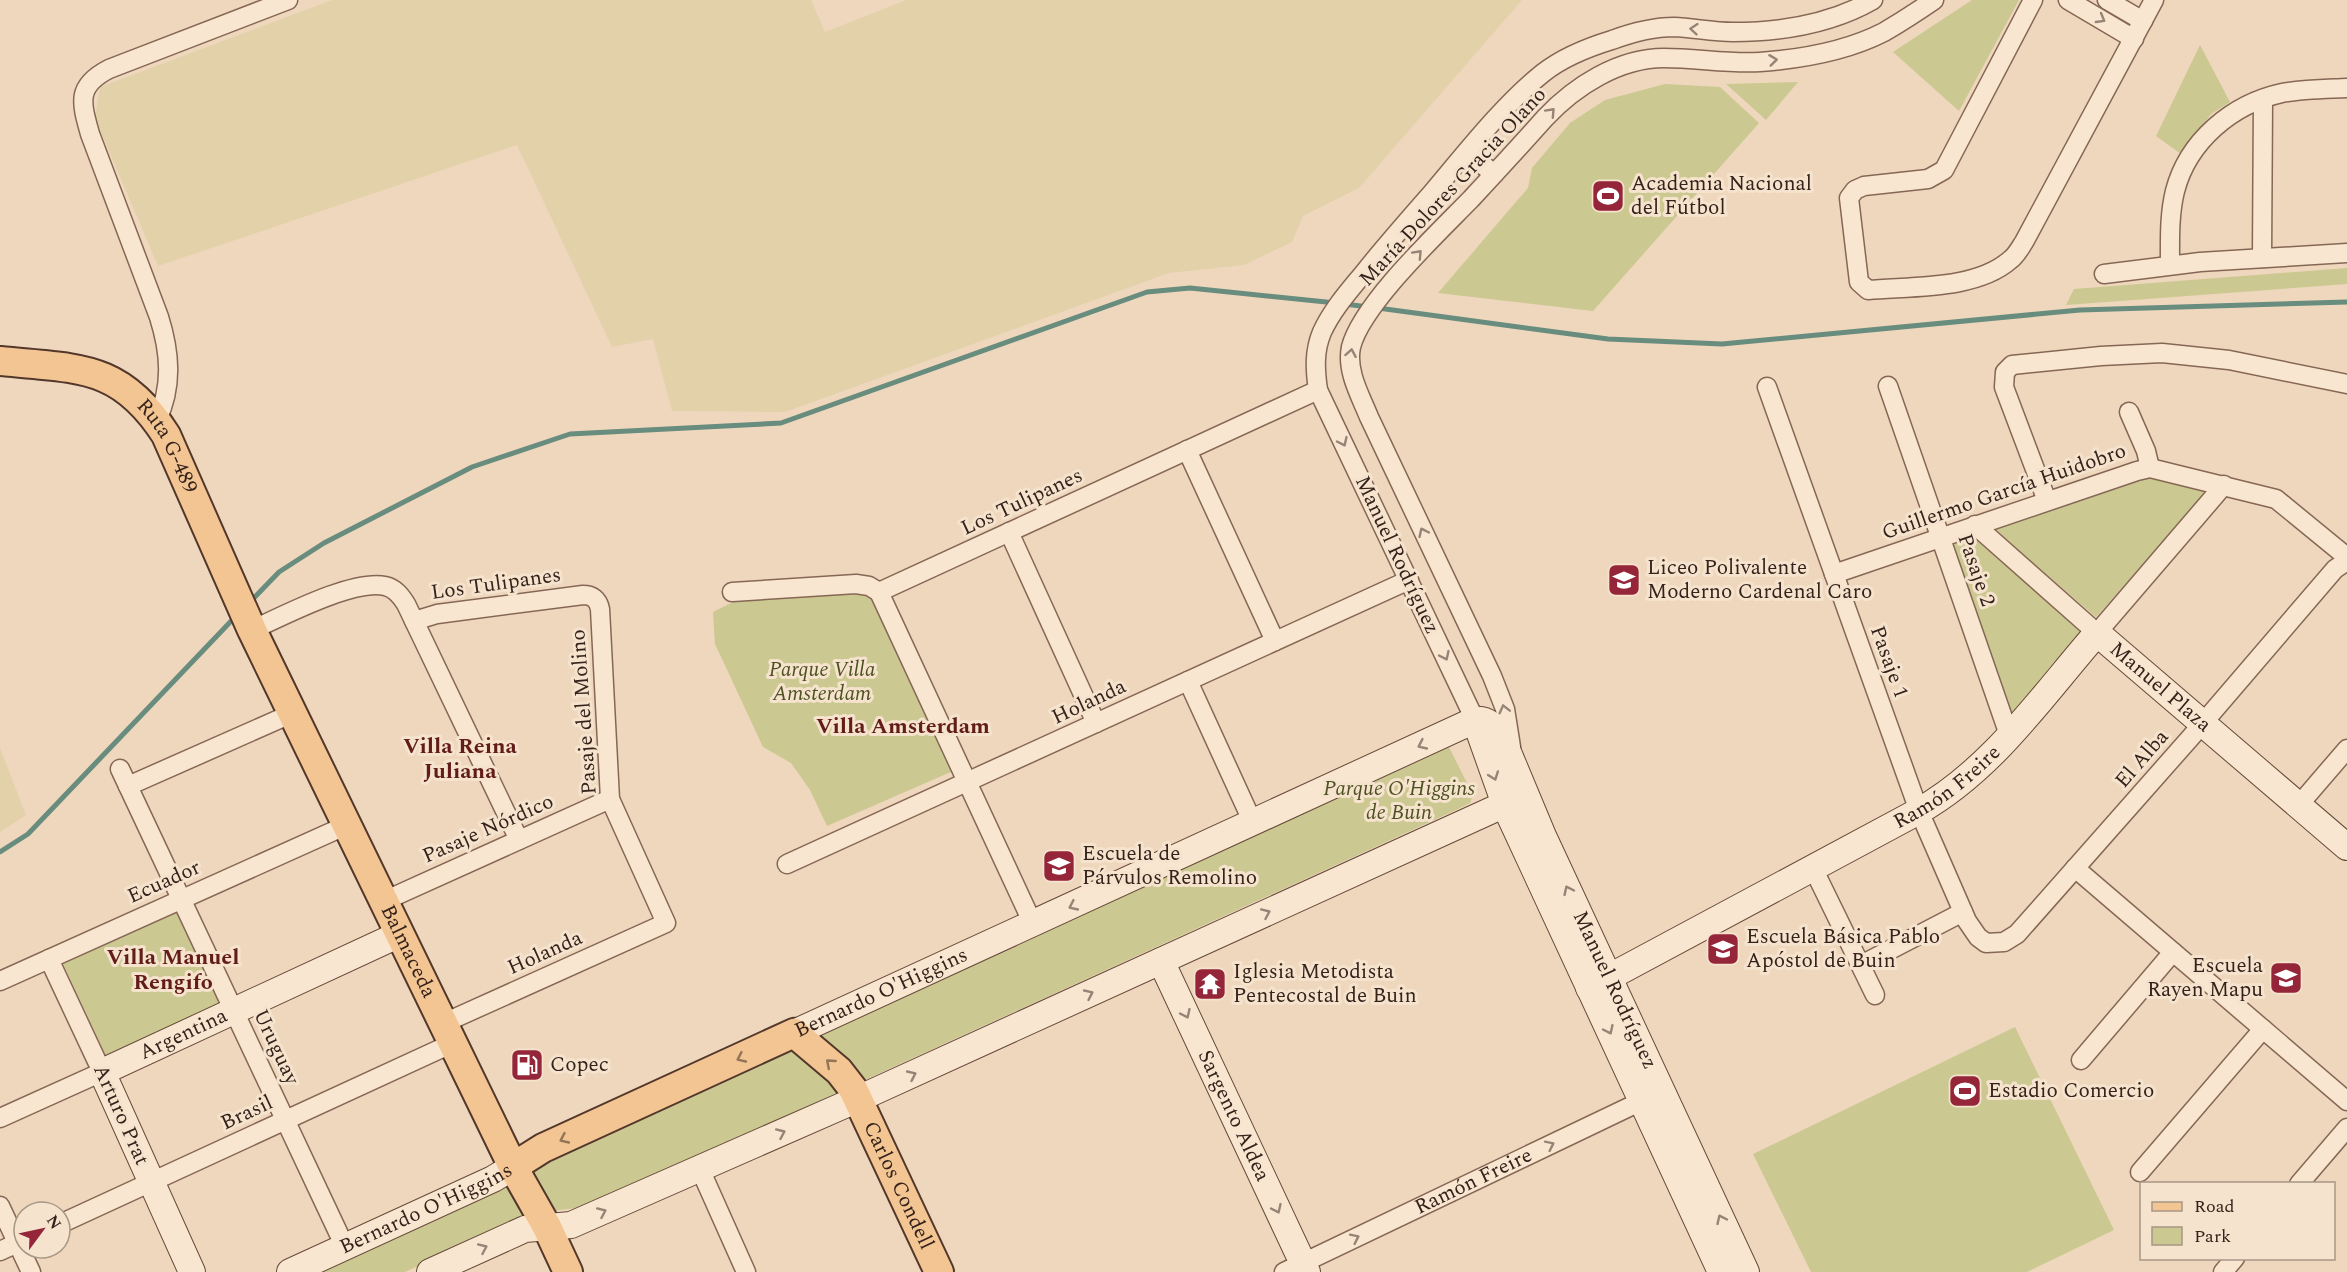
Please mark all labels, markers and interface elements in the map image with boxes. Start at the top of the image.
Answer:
one-way arrow [2095,12,2105,24]
one-way arrow [1689,23,1698,36]
one-way arrow [1768,55,1777,67]
street label: María Dolores Gracia Olano [1352,80,1554,294]
one-way arrow [1544,108,1555,118]
place label: Academia Nacional del Fútbol [1631,168,1812,224]
sports icon: Academia Nacional del Fútbol [1590,178,1626,214]
one-way arrow [1411,250,1422,261]
one-way arrow [1344,348,1357,358]
street label: Ruta G-489 [129,391,206,499]
street label: Guillermo García Huidobro [1877,435,2131,549]
one-way arrow [1336,436,1348,447]
street label: Los Tulipanes [956,460,1088,544]
street label: Manuel Rodríguez [1346,471,1448,639]
one-way arrow [1419,527,1431,538]
street label: Pasaje 2 [1949,529,2003,611]
place label: Liceo Polivalente Moderno Cardenal Caro [1647,552,1872,608]
street label: Los Tulipanes [429,559,563,609]
school or university icon: Liceo Polivalente Moderno Cardenal Caro [1606,562,1642,598]
street label: Pasaje 1 [1861,621,1917,703]
street label: Pasaje del Molino [562,628,606,796]
street label: Manuel Plaza [2102,634,2219,741]
one-way arrow [1438,650,1450,661]
park label: Parque Villa Amsterdam [769,654,876,710]
street label: Holanda [1046,670,1132,733]
one-way arrow [1499,704,1511,715]
district label: Villa Amsterdam [816,710,990,743]
street label: El Alba [2107,722,2177,796]
district label: Villa Reina Juliana [403,730,518,788]
one-way arrow [1417,738,1428,750]
street label: Ramón Freire [1888,738,2009,838]
one-way arrow [1486,770,1499,781]
park label: Parque O'Higgins de Buin [1323,773,1475,829]
street label: Pasaje Nórdico [417,786,559,872]
place label: Escuela de Párvulos Remolino [1082,838,1257,894]
school or university icon: Escuela de Párvulos Remolino [1041,848,1077,884]
street label: Ecuador [122,852,206,912]
one-way arrow [1564,885,1576,896]
one-way arrow [1068,898,1079,910]
street label: Balmaceda [372,899,445,1004]
street label: Manuel Rodríguez [1564,905,1665,1075]
one-way arrow [1260,908,1271,920]
place label: Escuela Básica Pablo Apóstol de Buin [1746,921,1940,977]
street label: Holanda [502,922,588,984]
school or university icon: Escuela Básica Pablo Apóstol de Buin [1705,931,1741,967]
street label: Bernardo O'Higgins [789,939,973,1047]
district label: Villa Manuel Rengifo [107,941,239,999]
place label: Escuela Rayen Mapu [2147,950,2264,1006]
place label: Iglesia Metodista Pentecostal de Buin [1233,956,1417,1012]
school or university icon: Escuela Rayen Mapu [2268,960,2304,996]
temple icon: Iglesia Metodista Pentecostal de Buin [1192,966,1228,1002]
one-way arrow [1082,989,1093,1001]
street label: Argentina [134,1000,233,1069]
street label: Uruguay [245,1004,308,1091]
one-way arrow [1178,1007,1190,1018]
one-way arrow [1601,1023,1613,1034]
street label: Sargento Aldea [1189,1045,1279,1187]
fuel station icon: Copec [509,1047,545,1083]
place label: Copec [550,1049,609,1081]
one-way arrow [736,1050,747,1062]
street label: Arturo Prat [84,1059,158,1171]
one-way arrow [826,1059,837,1070]
one-way arrow [905,1070,916,1082]
sports icon: Estadio Comercio [1947,1073,1983,1109]
place label: Estadio Comercio [1988,1075,2154,1107]
street label: Brasil [216,1087,278,1139]
street label: Carlos Condell [854,1116,942,1255]
one-way arrow [774,1128,785,1140]
one-way arrow [559,1131,570,1143]
street label: Ramón Freire [1409,1140,1538,1223]
one-way arrow [1544,1140,1555,1152]
street label: Bernardo O'Higgins [334,1155,519,1263]
legend [2140,1182,2335,1260]
text: Road [2194,1193,2235,1220]
north arrow [12,1200,72,1260]
one-way arrow [1270,1203,1282,1214]
one-way arrow [596,1207,607,1219]
text: N [40,1210,67,1234]
one-way arrow [1717,1214,1729,1225]
text: Park [2194,1223,2231,1250]
one-way arrow [1349,1234,1360,1245]
one-way arrow [477,1243,488,1255]

